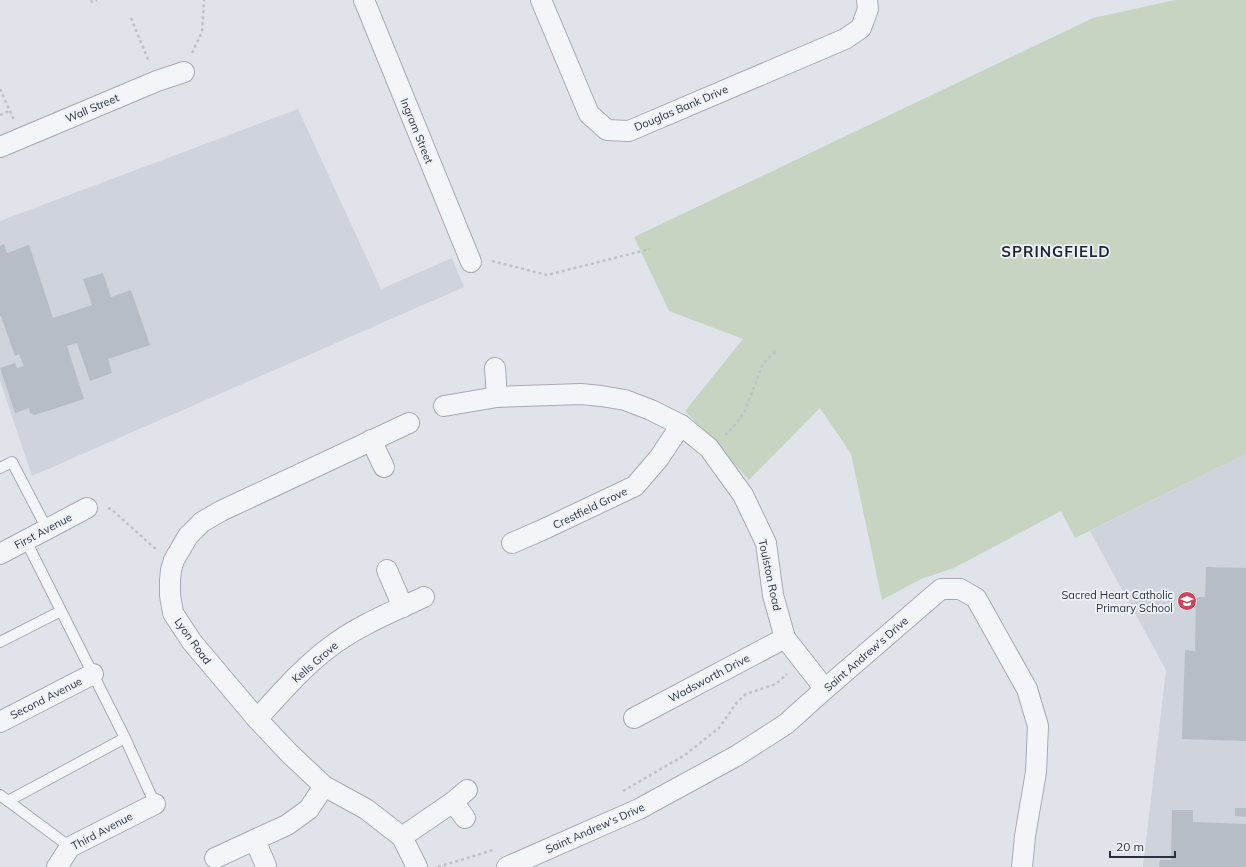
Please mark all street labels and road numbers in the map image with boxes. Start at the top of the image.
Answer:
street label: Douglas Bank Drive [632,82,730,134]
street label: Wall Street [63,90,121,126]
street label: Ingram Street [398,96,437,166]
street label: Crestfield Grove [551,484,629,532]
street label: First Avenue [12,510,74,552]
street label: Toulston Road [756,538,784,612]
street label: Saint Andrew's Drive [821,614,911,694]
street label: Lyon Road [172,615,214,667]
street label: Kells Grove [289,638,341,686]
street label: Wadsworth Drive [666,651,752,705]
street label: Second Avenue [8,674,84,722]
street label: Saint Andrew's Drive [543,800,647,856]
street label: Third Avenue [69,809,135,853]

